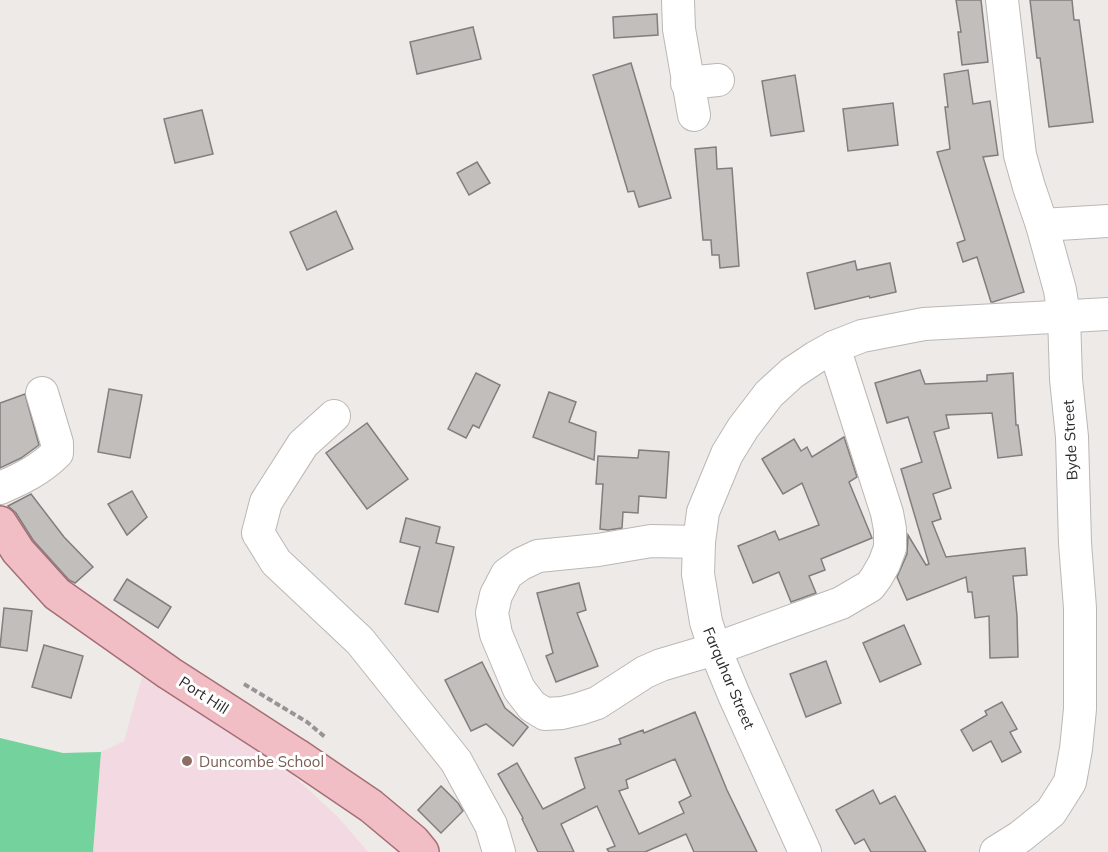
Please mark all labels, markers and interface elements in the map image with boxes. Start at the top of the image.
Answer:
street label: Byde Street [1058,399,1082,481]
street label: Farquhar Street [699,624,759,732]
street label: Port Hill [176,672,232,718]
place label: Duncombe School [199,752,324,771]
marker: Duncombe School [180,754,194,768]

